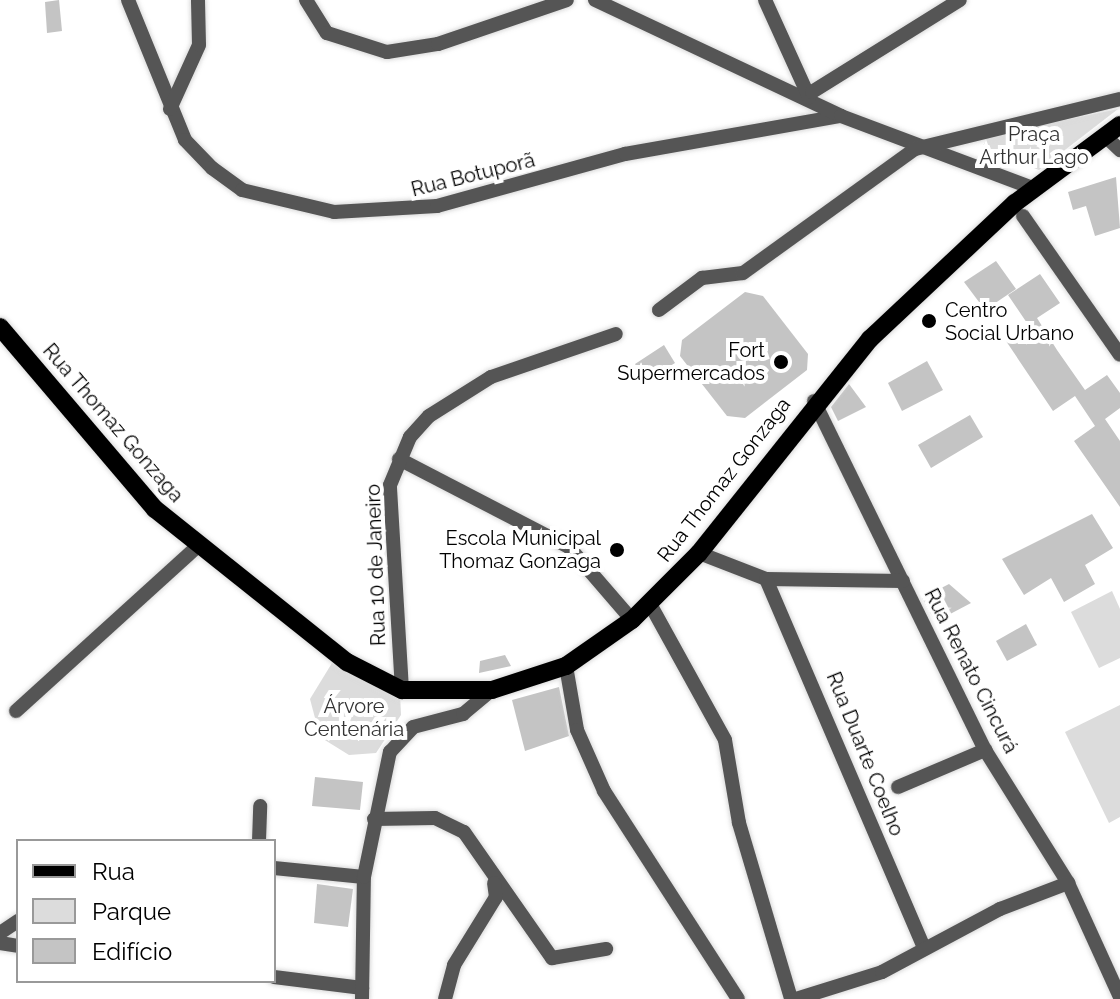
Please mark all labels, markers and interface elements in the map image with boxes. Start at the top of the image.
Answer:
park label: Praça Arthur Lago [979,123,1089,170]
street label: Rua Botuporã [409,148,537,202]
place label: Centro Social Urbano [945,298,1075,345]
marker: Centro Social Urbano [920,312,938,330]
place label: Fort Supermercados [617,338,765,385]
street label: Rua Thomaz Gonzaga [37,339,189,507]
marker: Fort Supermercados [772,353,790,371]
street label: Rua Thomaz Gonzaga [652,393,796,567]
street label: Rua 10 de Janeiro [361,483,391,647]
place label: Escola Municipal Thomaz Gonzaga [439,526,601,573]
marker: Escola Municipal Thomaz Gonzaga [608,541,626,559]
street label: Rua Renato Cincurá [919,585,1023,757]
street label: Rua Duarte Coelho [821,669,909,839]
park label: Árvore Centenária [304,694,404,741]
legend [16,839,276,983]
text: Rua [92,857,135,886]
text: Parque [92,897,171,926]
text: Edifício [92,937,172,966]

